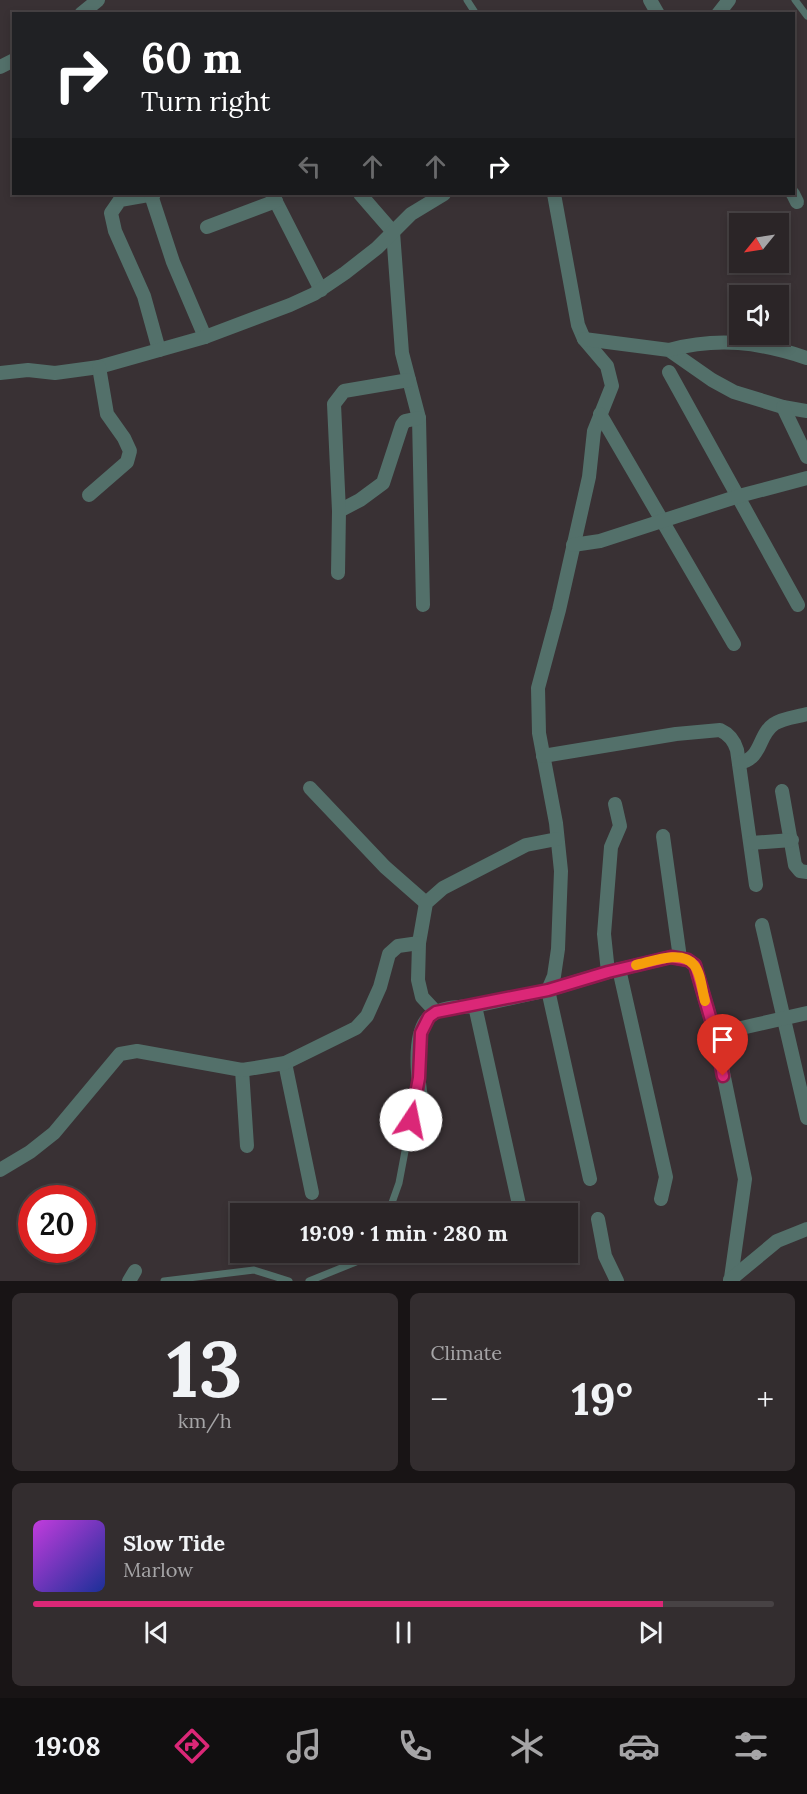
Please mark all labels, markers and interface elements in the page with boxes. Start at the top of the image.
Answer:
text: 60 m [141,31,242,85]
icon: right [42,36,120,114]
text: Turn right [141,84,270,118]
icon: left [293,150,326,183]
icon: ahead [356,150,389,183]
icon: ahead [419,150,452,183]
icon: right [482,150,515,183]
north arrow [729,213,789,273]
map controls [729,213,789,345]
button: sound [729,285,789,345]
pin [697,1014,748,1076]
icon: arrive [706,1023,739,1056]
position arrow [379,1088,443,1152]
speed limit sign: 20 [18,1185,96,1263]
text: 19:09 · 1 min · 280 m [300,1219,508,1247]
text: 13 [167,1319,242,1418]
text: Climate [431,1340,502,1365]
text: 19° [572,1370,633,1427]
text: − [431,1378,448,1420]
text: + [756,1378,774,1420]
text: km/h [178,1408,232,1433]
text: Slow Tide [123,1529,225,1557]
text: Marlow [123,1557,193,1582]
icon: previous [140,1616,173,1649]
icon: pause [387,1616,420,1649]
icon: next [634,1616,667,1649]
icon: directions [171,1725,213,1767]
icon: music [283,1725,325,1767]
icon: phone [394,1725,436,1767]
icon: climate [506,1725,548,1767]
icon: car [618,1725,660,1767]
icon: filters [730,1725,772,1767]
text: 19:08 [35,1729,101,1763]

